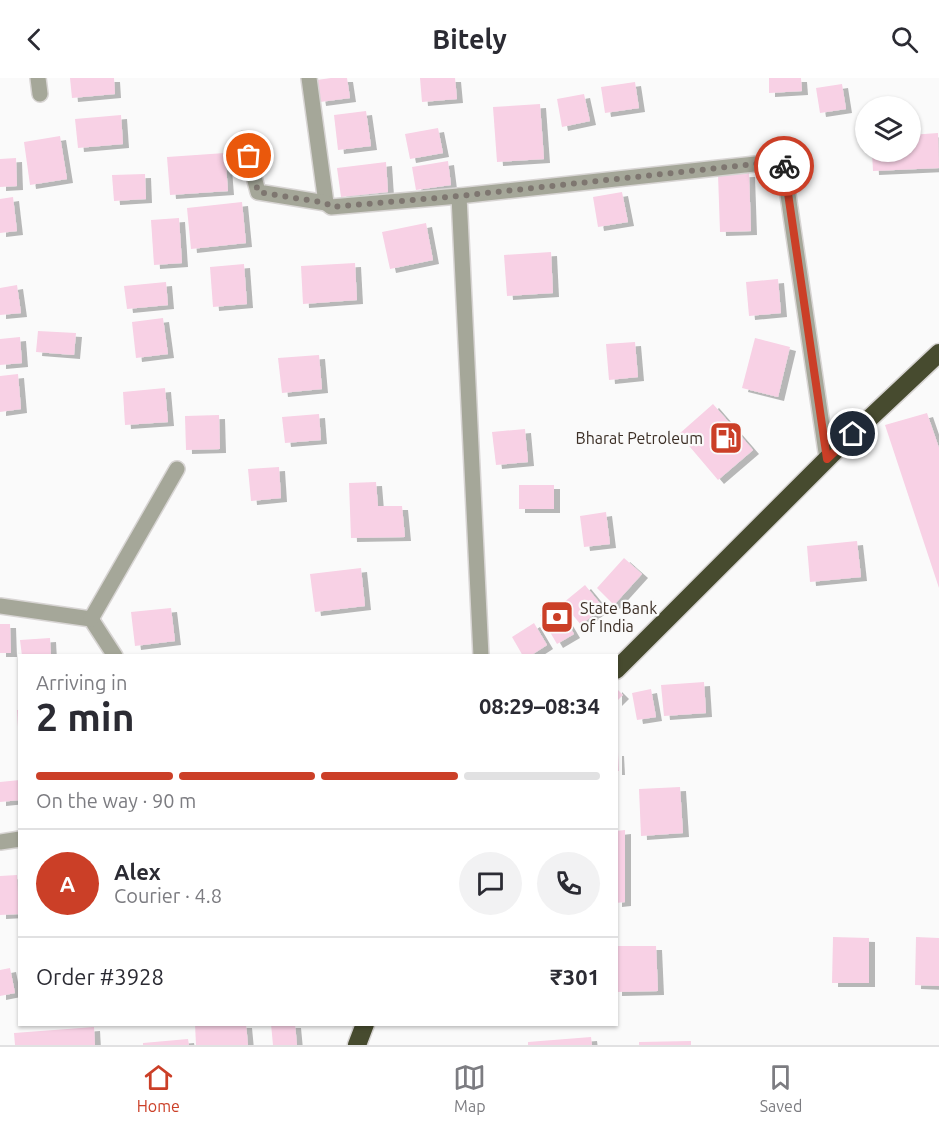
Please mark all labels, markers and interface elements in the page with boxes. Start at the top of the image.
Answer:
icon: back [18,23,51,56]
icon: search [888,23,921,56]
text: Bitely [432,24,507,54]
map controls [855,96,921,162]
button: layers [855,96,921,162]
pin [223,130,274,181]
courier [754,136,814,196]
icon: bag [232,139,265,172]
icon: bike [768,150,801,183]
pin [827,408,878,459]
icon: home [836,417,869,450]
fuel station icon: Bharat Petroleum [708,420,744,456]
place label: Bharat Petroleum [576,429,703,447]
bank icon: State Bank of India [539,599,575,635]
place label: State Bank of India [580,599,657,635]
text: Arriving in [36,671,127,694]
text: 08:29–08:34 [479,693,600,718]
text: 2 min [36,695,135,738]
text: On the way · 90 m [36,789,196,812]
button: chat [459,852,522,915]
button: phone [537,852,600,915]
text: Alex [114,859,161,884]
text: A [60,871,75,896]
text: Courier · 4.8 [114,884,222,907]
text: Order #3928 [36,964,164,989]
text: ₹301 [550,964,600,989]
tab: Home [137,1061,180,1115]
tab: Map [453,1061,486,1115]
tab: Saved [760,1061,802,1115]

